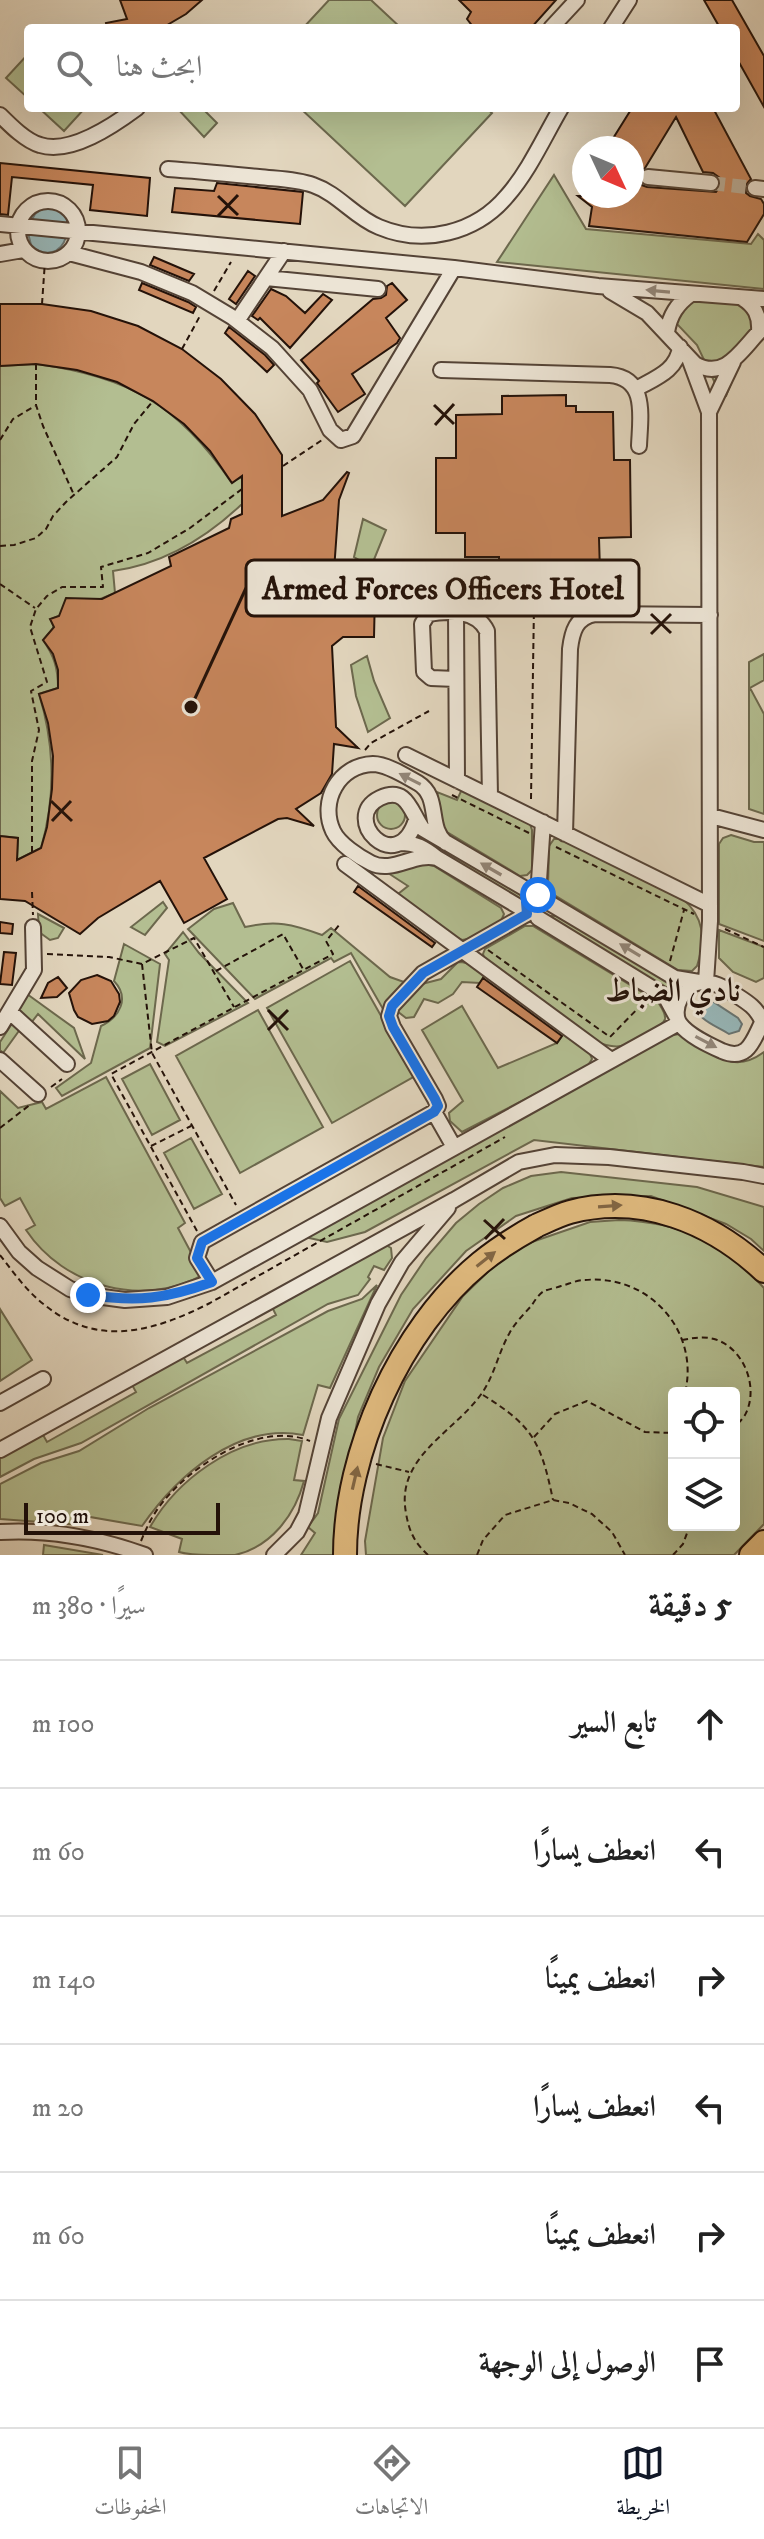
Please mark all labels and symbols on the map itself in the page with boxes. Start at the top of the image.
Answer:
north arrow [572,136,644,208]
one-way arrow [645,284,670,297]
callout: Armed Forces Officers Hotel [246,560,639,616]
text: Armed Forces Officers Hotel [261,570,624,610]
one-way arrow [398,773,421,786]
one-way arrow [480,862,502,876]
route start [520,877,556,913]
one-way arrow [619,944,641,958]
district label: نادي الضباط [605,972,741,1016]
one-way arrow [695,1035,717,1049]
one-way arrow [598,1199,623,1212]
one-way arrow [476,1251,496,1268]
route end [70,1277,106,1313]
one-way arrow [349,1465,361,1490]
scale bar [24,1499,220,1535]

